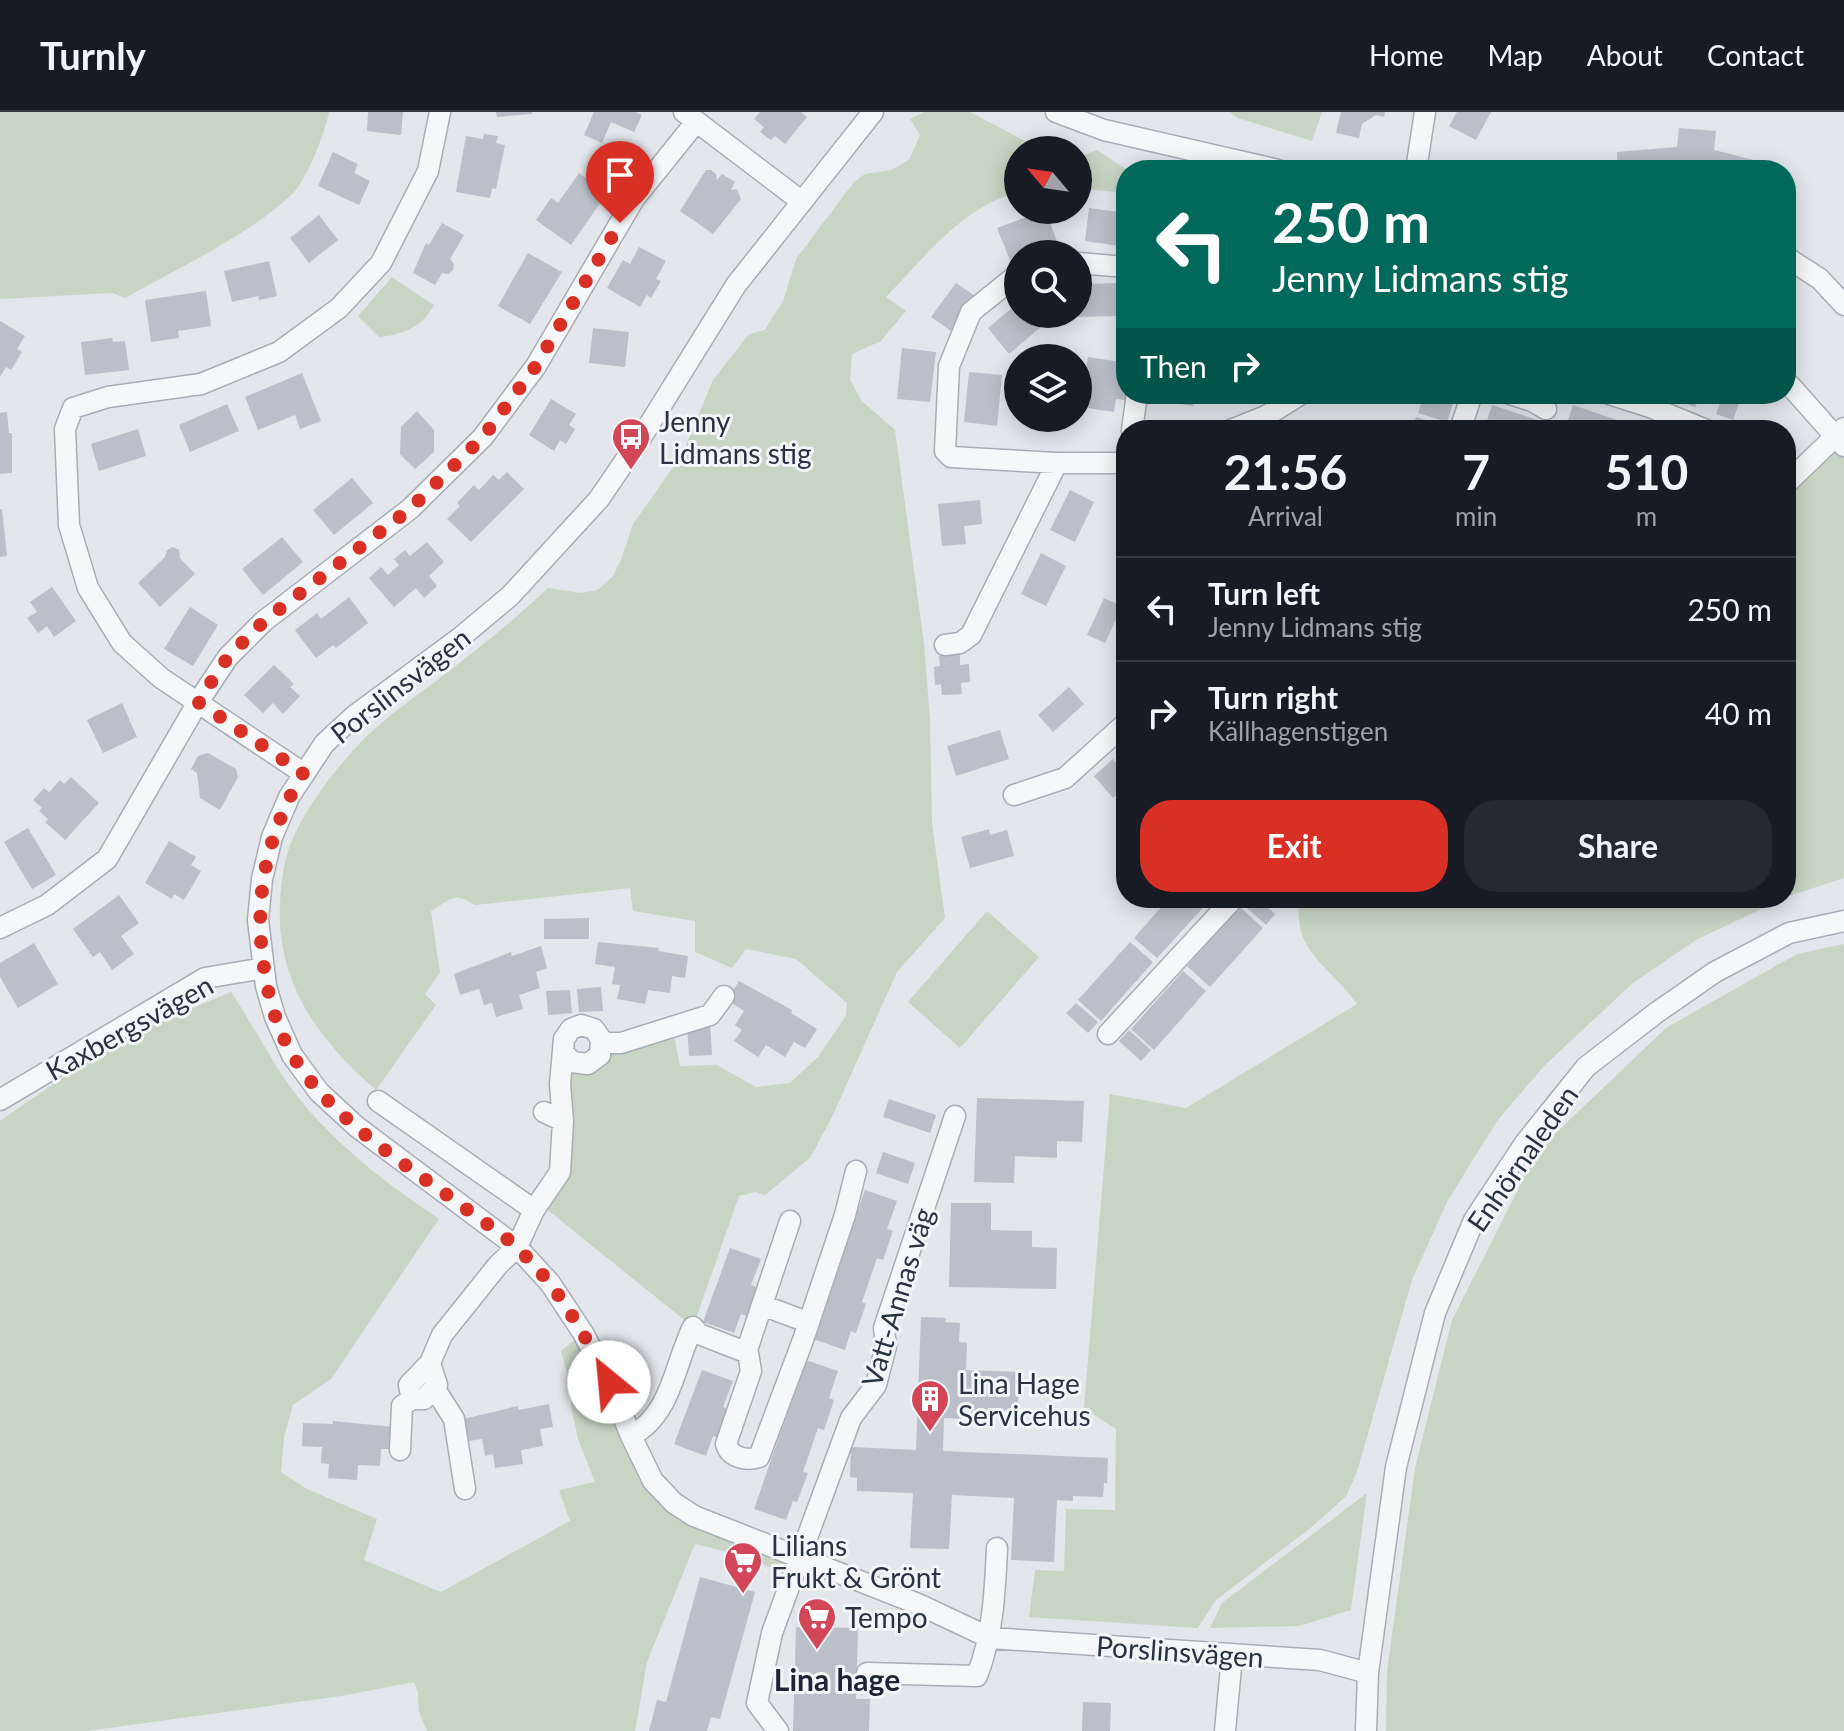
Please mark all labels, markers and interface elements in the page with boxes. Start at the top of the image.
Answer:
text: Turnly [40,32,146,78]
text: Home [1369,38,1444,72]
text: Map [1488,38,1543,72]
text: About [1587,38,1663,72]
text: Contact [1707,38,1804,72]
north arrow [1004,136,1092,224]
map controls [1004,136,1092,432]
pin [586,141,654,223]
icon: arrive [598,153,642,197]
text: 250 m [1272,188,1430,255]
icon: left [1140,192,1244,296]
button: search [1004,240,1092,328]
text: Jenny Lidmans stig [1272,256,1568,300]
button: layers [1004,344,1092,432]
icon: right [1223,344,1267,388]
text: Then [1140,348,1207,384]
place label: Jenny Lidmans stig [659,404,812,470]
bus stop icon: Jenny Lidmans stig [610,416,652,471]
text: 21:56 [1224,443,1347,500]
text: 7 [1462,443,1490,500]
text: 510 [1605,443,1688,500]
text: Arrival [1248,500,1323,532]
text: min [1455,500,1497,532]
text: m [1636,500,1657,532]
text: Turn left [1208,575,1320,611]
icon: left [1140,587,1184,631]
text: 250 m [1687,591,1772,627]
text: Jenny Lidmans stig [1208,611,1422,643]
street label: Porslinsvägen [323,620,477,750]
text: Turn right [1208,679,1338,715]
icon: right [1140,691,1184,735]
text: 40 m [1705,695,1772,731]
text: Källhagenstigen [1208,715,1388,747]
button: Exit [1140,800,1448,892]
button: Share [1464,800,1772,892]
street label: Kaxbergsvägen [39,967,219,1087]
street label: Enhörnaleden [1459,1079,1585,1237]
street label: Vatt-Annas väg [854,1203,940,1391]
position arrow [567,1340,651,1424]
place label: Lina Hage Servicehus [958,1366,1091,1432]
building icon: Lina Hage Servicehus [909,1378,951,1433]
place label: Lilians Frukt & Grönt [771,1528,941,1594]
supermarket icon: Lilians Frukt & Grönt [722,1540,764,1595]
supermarket icon: Tempo [796,1596,838,1651]
place label: Tempo [845,1600,928,1634]
street label: Porslinsvägen [1095,1628,1265,1674]
district label: Lina hage [774,1661,900,1697]

